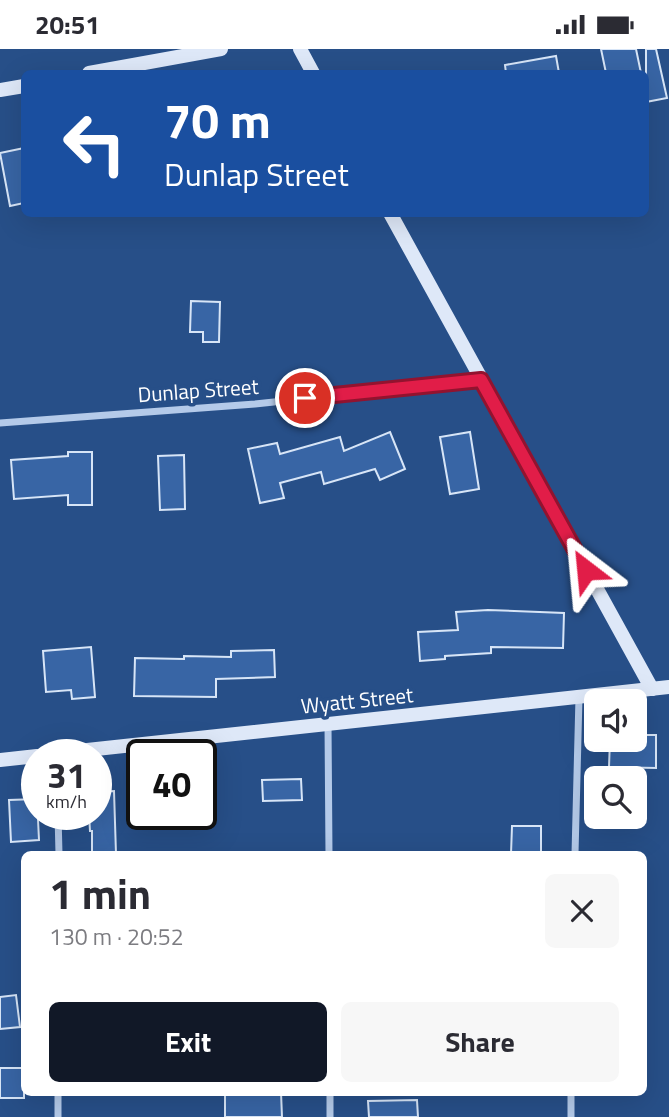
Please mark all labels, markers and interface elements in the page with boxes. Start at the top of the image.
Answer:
text: 20:51 [35,5,100,44]
text: 70 m [164,82,271,157]
icon: left [49,98,140,189]
text: Dunlap Street [164,150,349,198]
pin [275,368,335,428]
street label: Dunlap Street [136,370,260,410]
icon: arrive [286,379,324,417]
position arrow [549,533,623,607]
street label: Wyatt Street [299,678,415,722]
map controls [584,689,647,829]
button: sound [584,689,647,752]
speed limit sign: 40 [126,739,217,830]
text: 31 [47,748,86,802]
button: search [584,766,647,829]
text: km/h [46,788,87,815]
text: 1 min [49,861,151,925]
button: close [545,874,619,948]
text: 130 m · 20:52 [49,919,184,954]
button: Exit [49,1002,327,1082]
button: Share [341,1002,619,1082]

